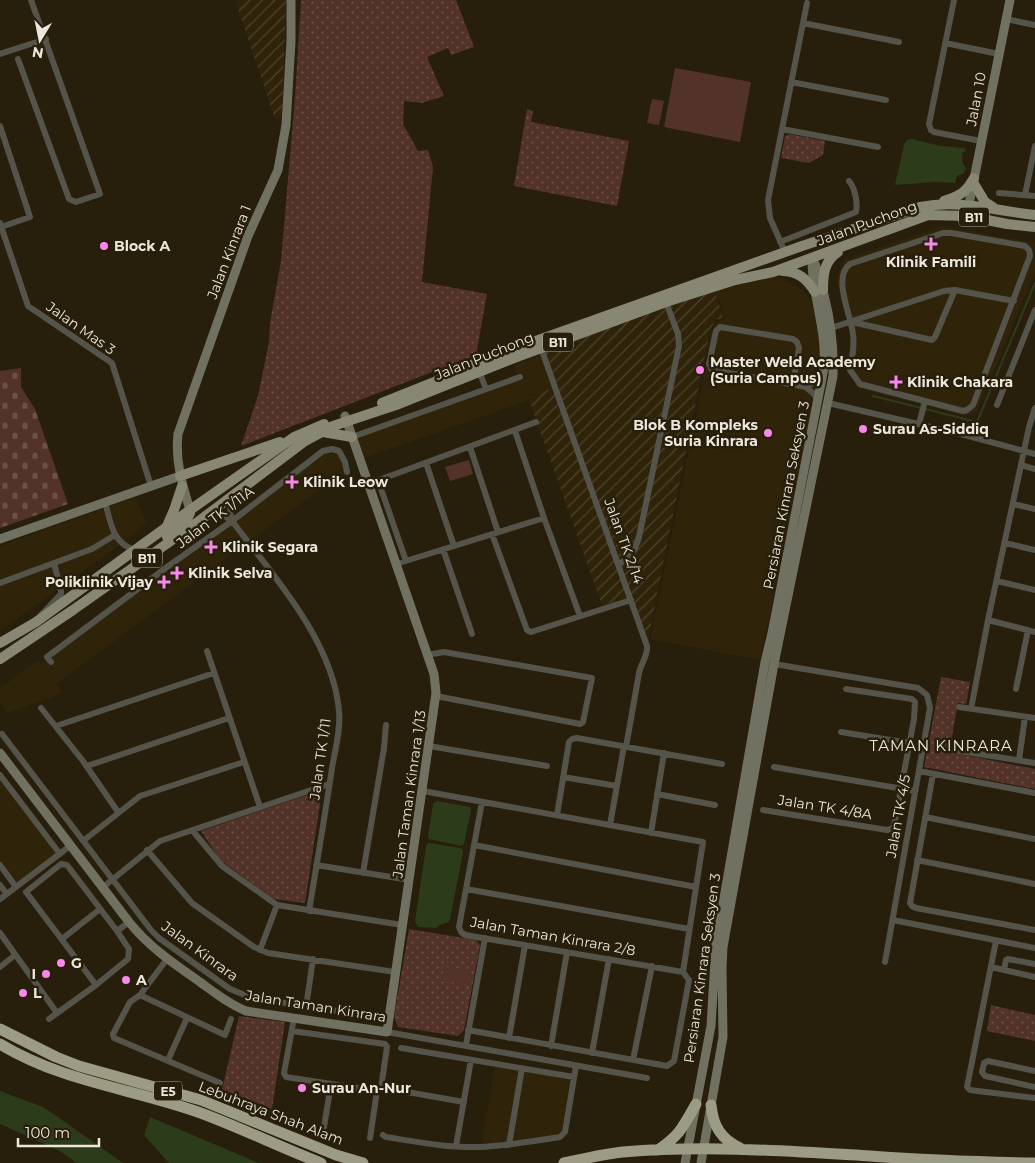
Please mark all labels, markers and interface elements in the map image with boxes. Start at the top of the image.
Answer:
north arrow [15,15,65,65]
text: N [31,43,45,63]
street label: Jalan 10 [962,70,990,129]
street label: Jalan Puchong [814,197,919,250]
street label: Jalan Kinrara 1 [203,203,255,302]
road number: B11 [959,208,989,226]
place label: Block A [114,237,170,255]
marker: Klinik Famili [924,237,938,251]
marker: Block A [98,240,110,252]
place label: Klinik Famili [886,253,976,271]
street label: Jalan Mas 3 [42,297,119,359]
street label: Jalan Puchong [431,328,536,384]
road number: B11 [543,332,573,352]
place label: Master Weld Academy (Suria Campus) [710,353,876,387]
marker: Master Weld Academy (Suria Campus) [694,364,706,376]
place label: Klinik Chakara [907,373,1013,391]
marker: Klinik Chakara [889,375,903,389]
street label: Persiaran Kinrara Seksyen 3 [759,399,813,591]
place label: Blok B Kompleks Suria Kinrara [633,416,759,450]
place label: Surau As-Siddiq [873,420,989,438]
marker: Surau As-Siddiq [857,423,869,435]
marker: Blok B Kompleks Suria Kinrara [762,427,774,439]
place label: Klinik Leow [303,473,389,491]
marker: Klinik Leow [285,475,299,489]
street label: Jalan TK 1/11A [172,481,258,553]
street label: Jalan TK 2/14 [600,495,648,587]
place label: Klinik Segara [222,538,318,556]
marker: Klinik Segara [204,540,218,554]
road number: B11 [132,548,162,568]
place label: Klinik Selva [188,564,273,582]
marker: Klinik Selva [170,566,184,580]
place label: Poliklinik Vijay [45,573,154,591]
marker: Poliklinik Vijay [157,575,171,589]
street label: Jalan Taman Kinrara 1/13 [388,709,430,880]
street label: Jalan TK 1/11 [305,717,335,802]
district label: TAMAN KINRARA [869,736,1013,755]
street label: Jalan TK 4/5 [882,773,914,860]
street label: Jalan TK 4/8A [776,791,874,823]
street label: Persiaran Kinrara Seksyen 3 [680,872,724,1064]
street label: Jalan Taman Kinrara 2/8 [468,912,637,959]
street label: Jalan Kinrara [157,917,242,985]
place label: G [71,954,82,972]
marker: G [55,957,67,969]
place label: I [31,965,36,983]
marker: I [40,968,52,980]
place label: A [135,971,147,989]
marker: A [120,974,132,986]
place label: L [33,984,42,1002]
street label: Jalan Taman Kinrara [243,986,388,1026]
marker: L [17,987,29,999]
street label: Lebuhraya Shah Alam [196,1077,346,1149]
place label: Surau An-Nur [312,1079,411,1097]
road number: E5 [154,1082,182,1100]
marker: Surau An-Nur [296,1082,308,1094]
scale bar [18,1116,99,1148]
text: 100 m [25,1123,70,1142]

